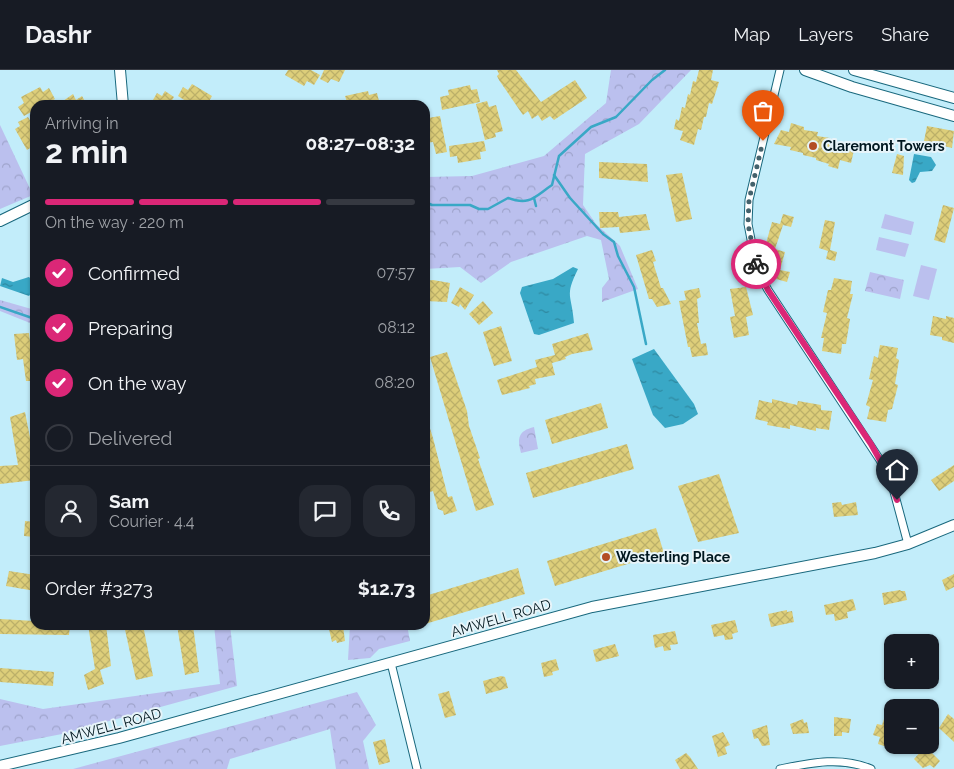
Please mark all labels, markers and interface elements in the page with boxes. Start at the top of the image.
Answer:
text: Dashr [25,20,91,49]
text: Map [734,24,770,45]
text: Layers [798,24,853,45]
text: Share [881,24,929,45]
pin [742,90,784,141]
icon: bag [749,97,777,125]
text: Arriving in [45,114,119,133]
text: 08:27–08:32 [306,132,415,154]
text: 2 min [45,133,128,170]
place label: Claremont Towers [823,138,945,154]
marker: Claremont Towers [807,140,819,152]
text: On the way · 220 m [45,213,184,232]
courier [731,239,781,289]
icon: bike [742,250,770,278]
icon: check [45,259,73,287]
text: Confirmed [88,262,180,284]
text: 07:57 [377,263,415,282]
icon: check [45,314,73,342]
text: Preparing [88,317,173,339]
text: 08:12 [378,318,415,337]
icon: check [45,369,73,397]
text: On the way [88,372,187,394]
text: 08:20 [375,373,415,392]
text: Delivered [88,427,172,449]
pin [876,449,918,500]
icon: home [883,456,911,484]
button: person [45,485,97,537]
button: chat [299,485,351,537]
button: phone [363,485,415,537]
text: Sam [109,490,149,512]
text: Courier · 4.4 [109,512,194,531]
place label: Westerling Place [616,549,731,565]
marker: Westerling Place [600,551,612,563]
text: Order #3273 [45,577,153,599]
text: $12.73 [358,577,415,599]
street label: AMWELL ROAD [449,596,553,640]
map controls [884,634,939,754]
button: + [884,634,939,689]
button: − [884,699,939,754]
street label: AMWELL ROAD [59,705,163,747]

